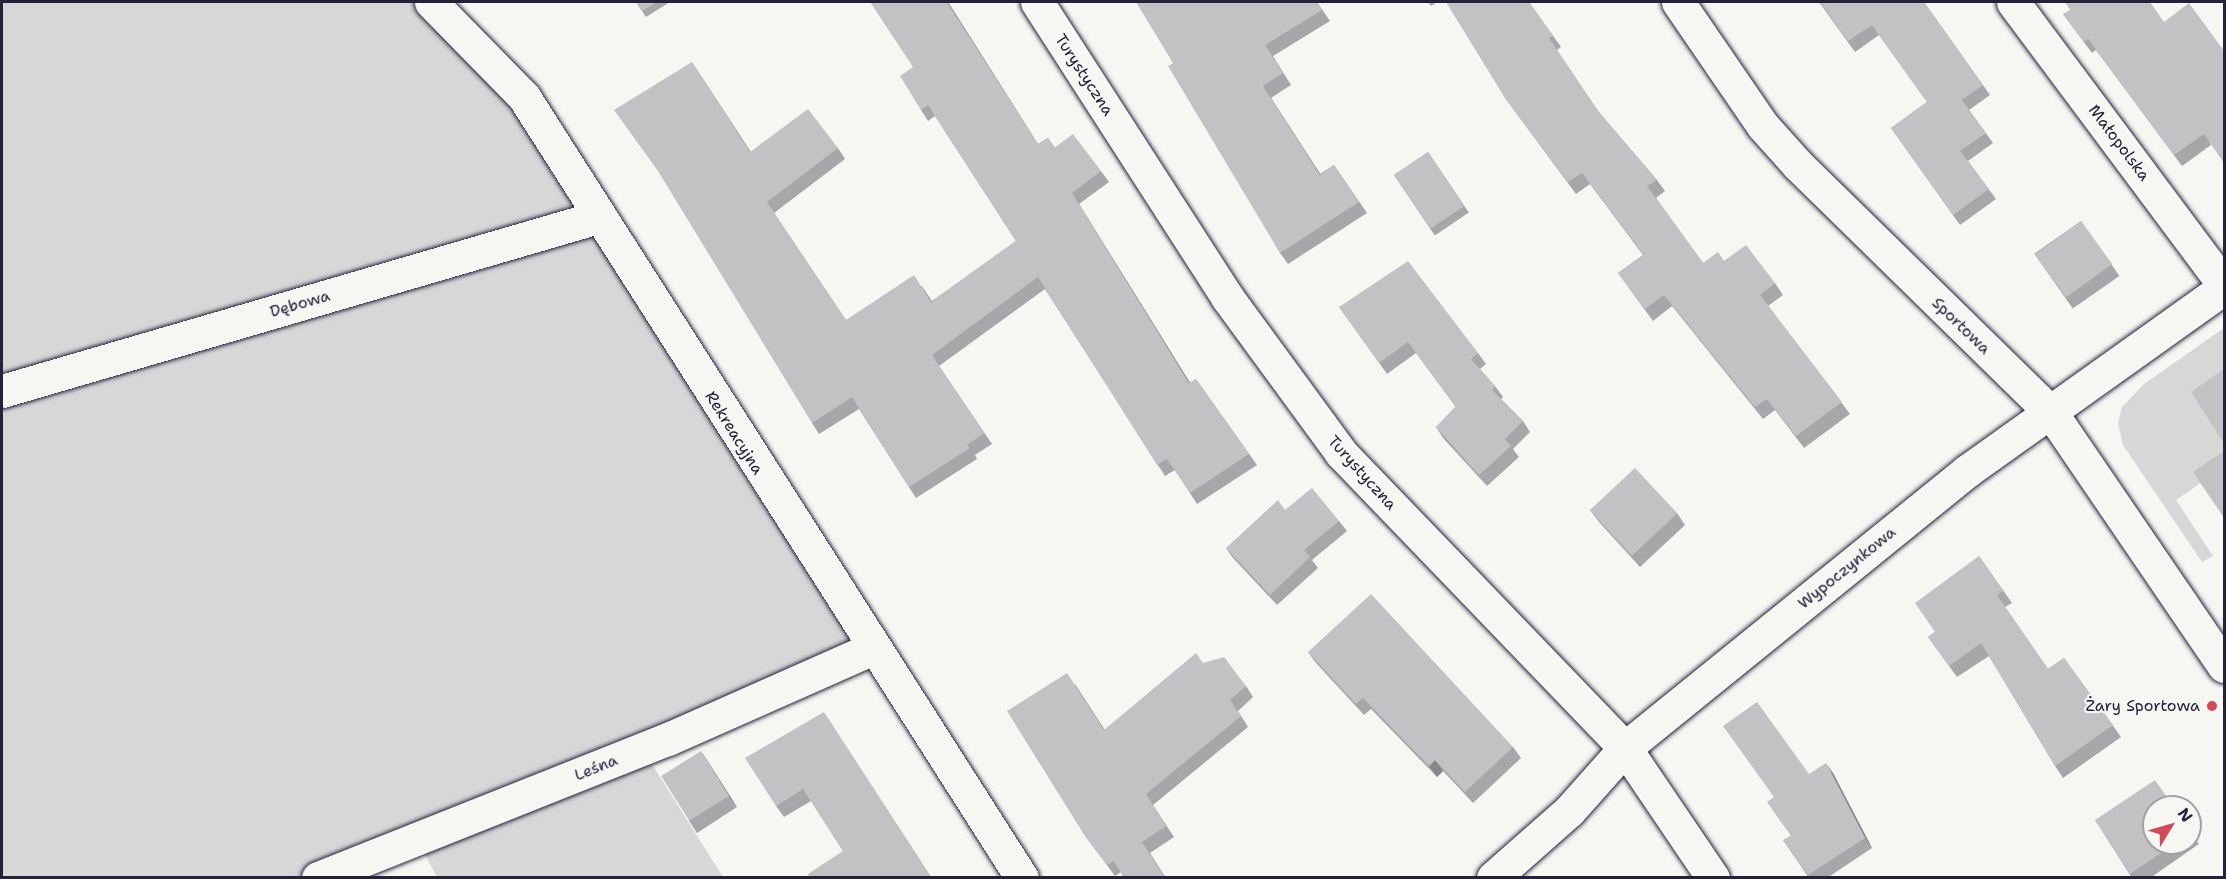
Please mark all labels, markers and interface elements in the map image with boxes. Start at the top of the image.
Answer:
street label: Turystyczna [1050,31,1118,119]
street label: Małopolska [2084,101,2154,185]
street label: Dębowa [268,286,332,322]
street label: Sportowa [1928,293,1994,359]
street label: Rekreacyjna [701,388,767,478]
street label: Turystyczna [1324,432,1400,514]
street label: Wypoczynkowa [1794,523,1900,613]
place label: Żary Sportowa [2085,696,2200,716]
marker: Żary Sportowa [2205,699,2219,713]
street label: Leśna [572,751,620,785]
north arrow [2142,795,2202,855]
text: N [2173,804,2197,826]

